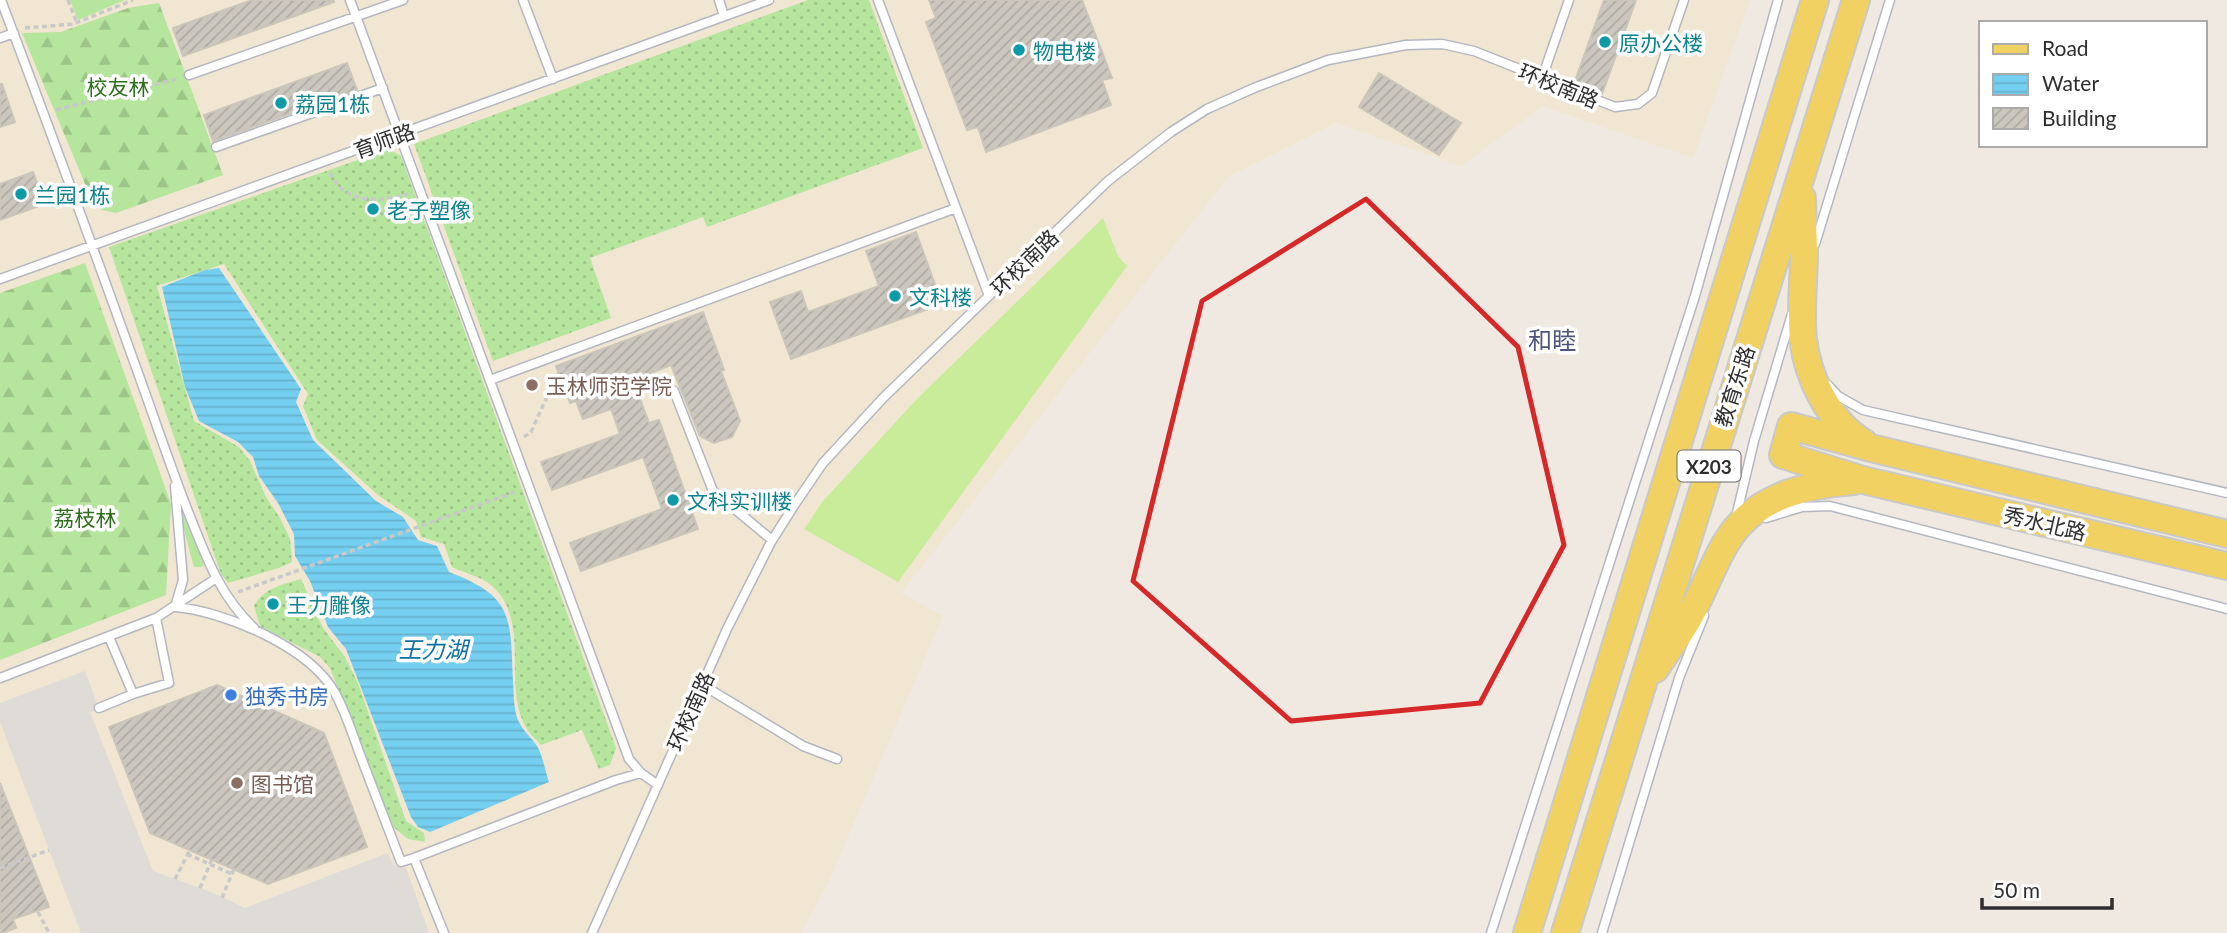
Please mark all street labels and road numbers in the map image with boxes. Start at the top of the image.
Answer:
street label: 环校南路 [1515,58,1603,112]
street label: 育师路 [350,117,418,163]
street label: 环校南路 [985,224,1063,300]
street label: 教育东路 [1709,342,1759,430]
road number: X203 [1678,450,1740,481]
street label: 秀水北路 [2001,501,2089,545]
street label: 环校南路 [661,668,719,754]

